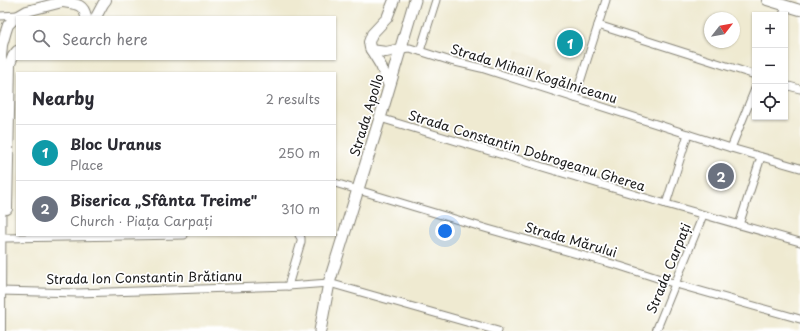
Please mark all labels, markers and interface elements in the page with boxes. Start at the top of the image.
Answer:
north arrow [704,12,740,48]
map controls [752,12,788,120]
button: + [752,12,788,48]
search box [16,16,336,60]
icon: search [30,27,52,49]
text: Search here [62,27,148,50]
pin: 1 [557,28,583,58]
street label: Strada Mihail Kogălniceanu [448,39,620,107]
button: − [752,48,788,84]
street label: Strada Apollo [344,71,388,159]
button: locate [752,84,788,120]
text: Nearby [32,85,94,111]
text: 2 results [266,89,320,108]
street label: Strada Constantin Dobrogeanu Gherea [406,105,649,195]
text: Bloc Uranus [70,132,161,155]
text: 1 [42,143,48,162]
text: 250 m [278,143,320,162]
text: Place [70,155,103,174]
pin: 2 [708,161,734,191]
text: Biserica „Sfânta Treime" [70,188,257,211]
text: 2 [40,199,50,218]
text: 310 m [281,199,320,218]
text: Church · Piața Carpați [70,211,213,230]
street label: Strada Mărului [523,217,619,261]
street label: Strada Carpați [641,220,695,316]
your location [435,221,455,241]
street label: Strada Ion Constantin Brătianu [46,266,242,288]

